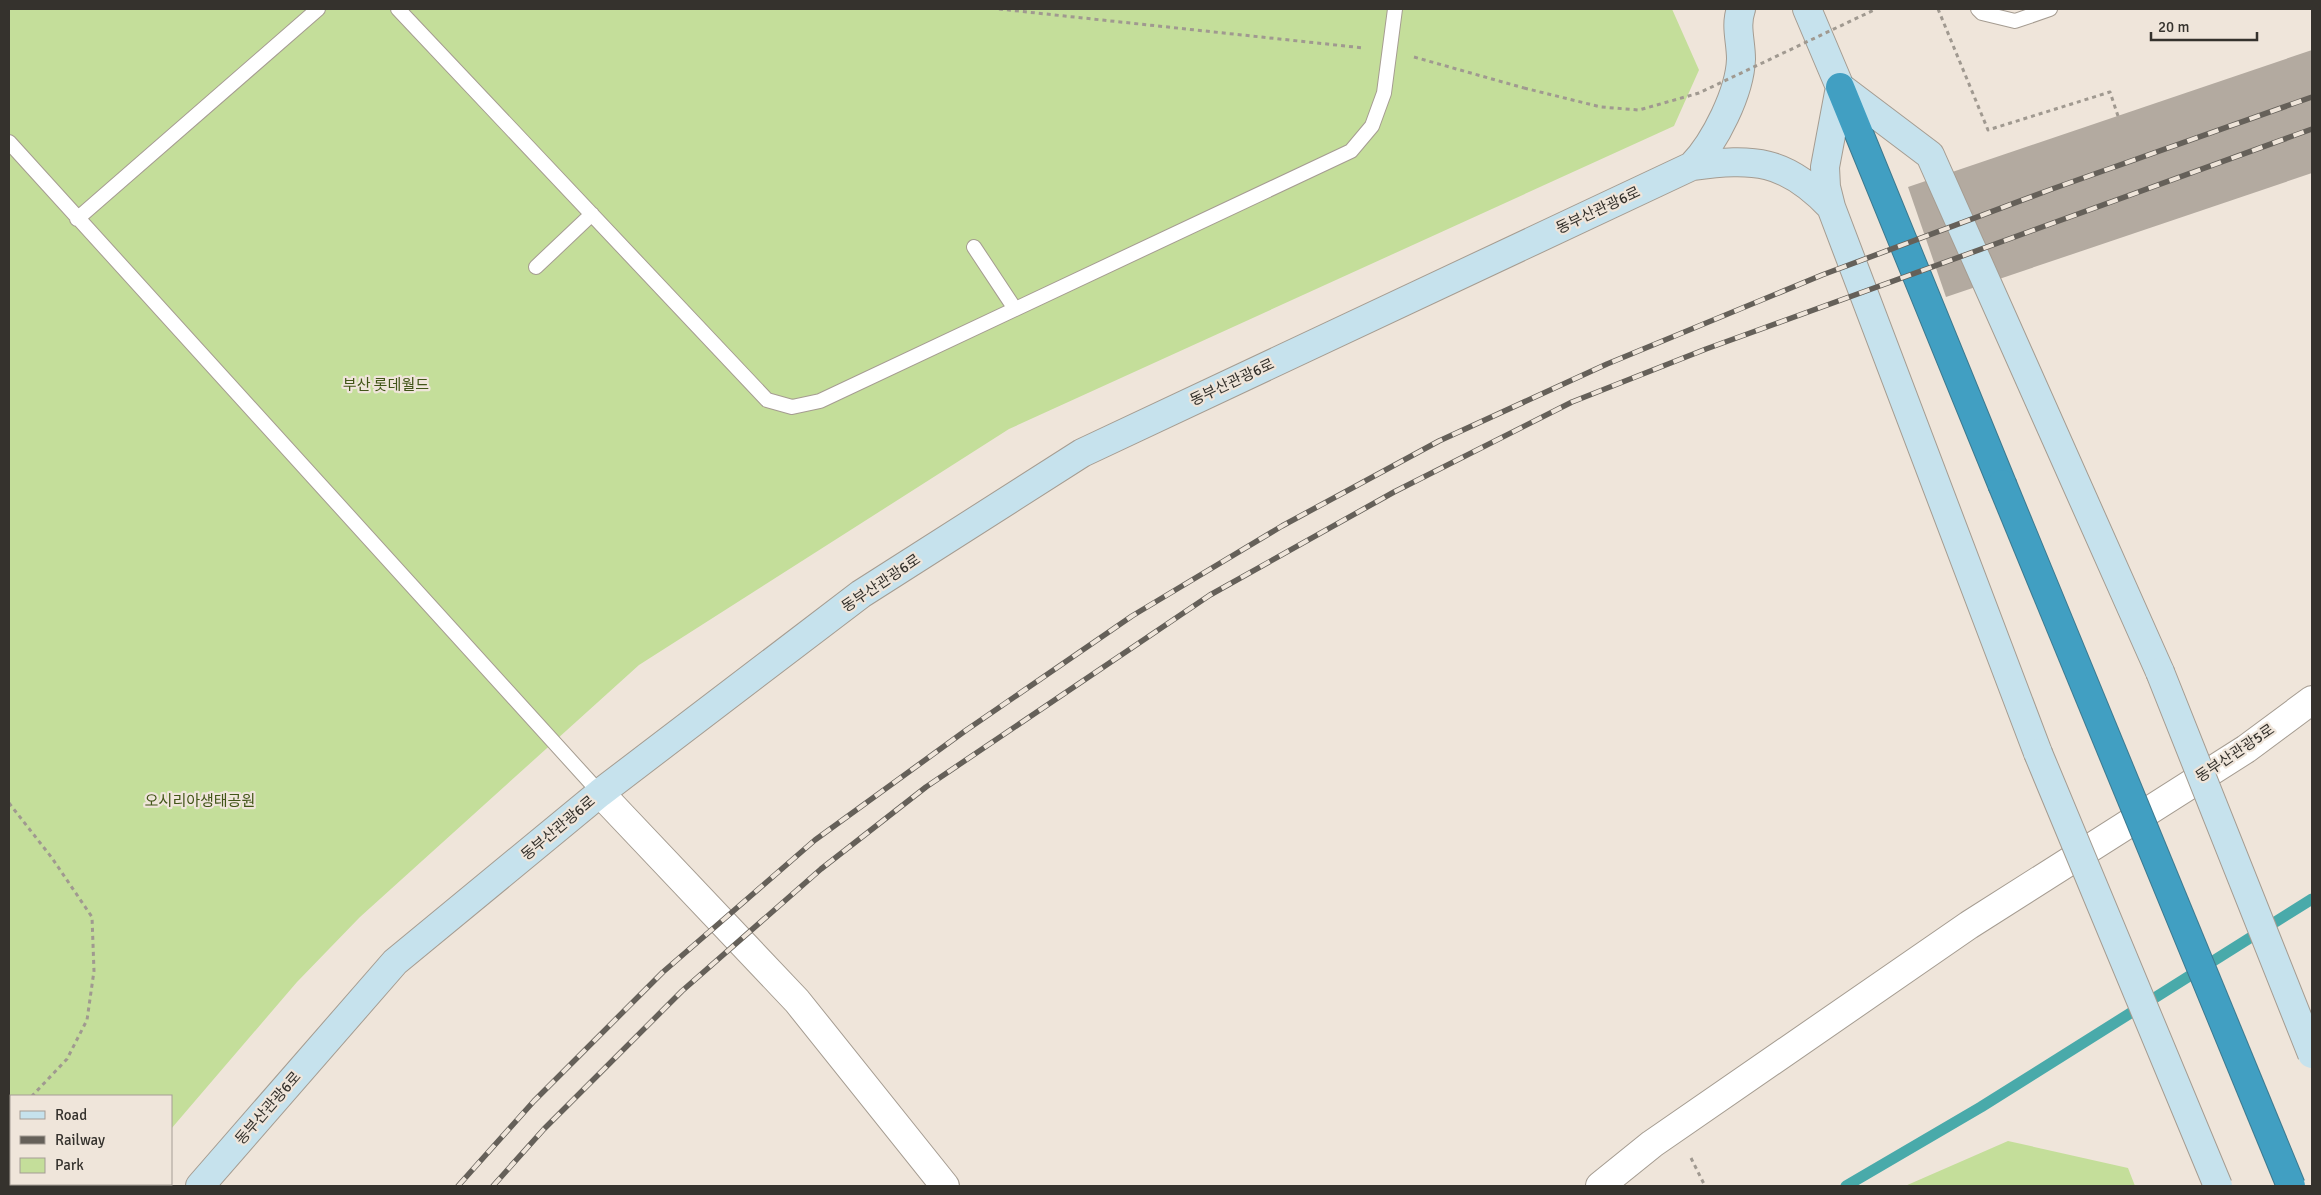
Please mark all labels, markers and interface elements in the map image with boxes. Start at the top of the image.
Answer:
scale bar [2151,10,2257,42]
text: 20 m [2158,18,2189,36]
street label: 동부산관광6로 [1553,183,1643,237]
street label: 동부산관광6로 [1187,355,1277,409]
park label: 부산 롯데월드 [343,376,429,394]
street label: 동부산관광6로 [838,550,924,616]
street label: 동부산관광5로 [2192,720,2278,786]
park label: 오시리아생태공원 [145,792,255,810]
street label: 동부산관광6로 [517,792,599,864]
street label: 동부산관광6로 [231,1068,305,1148]
legend [10,1095,172,1185]
text: Road [55,1106,87,1124]
text: Railway [55,1131,105,1149]
text: Park [55,1156,84,1174]

